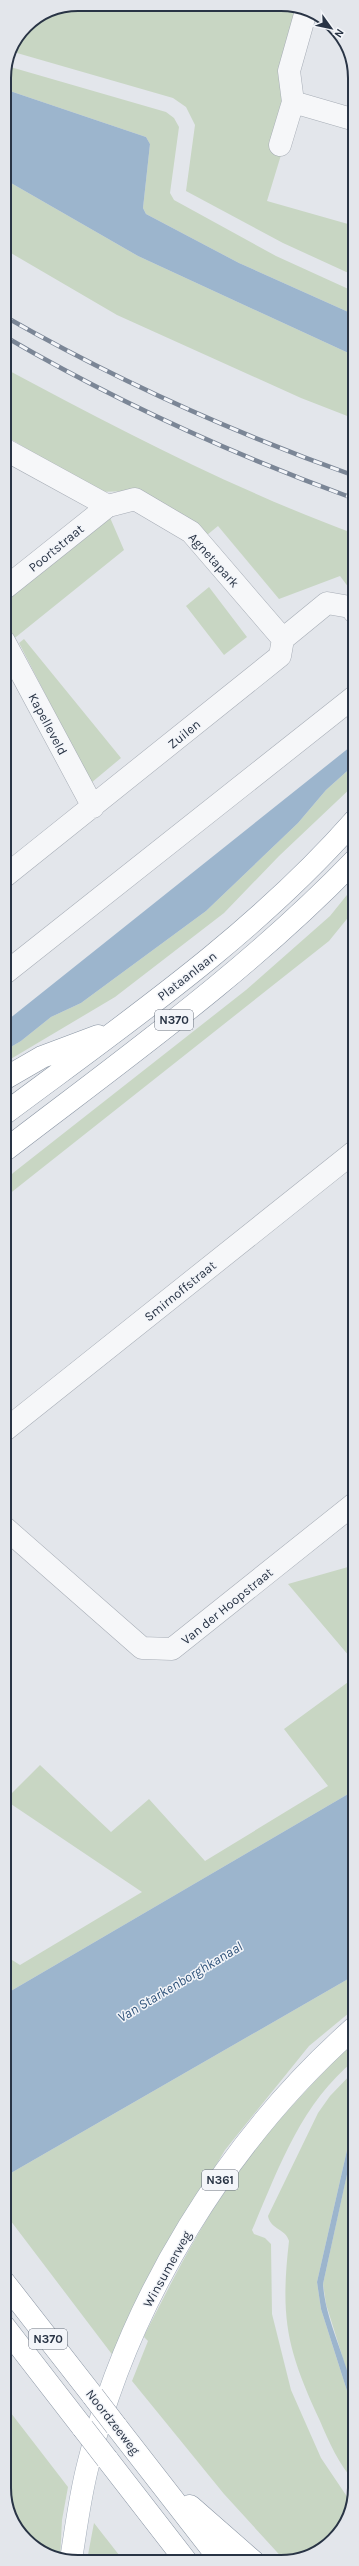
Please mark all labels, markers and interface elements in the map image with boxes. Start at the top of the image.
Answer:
north arrow [311,8,351,48]
text: N [331,26,347,40]
street label: Poortstraat [25,521,87,575]
street label: Agnetapark [186,530,242,590]
street label: Kapelleveld [25,691,71,757]
street label: Zuilen [165,716,203,752]
street label: Plataanlaan [154,948,220,1004]
road number: N370 [155,1010,193,1030]
street label: Smirnoffstraat [141,1257,219,1324]
street label: Van der Hoopstraat [178,1564,276,1647]
water label: Van Starkenborghkanaal [114,1938,246,2026]
road number: N361 [202,2170,238,2190]
street label: Winsumerweg [140,2228,194,2310]
road number: N370 [29,2329,67,2349]
street label: Noordzeeweg [83,2386,143,2458]

